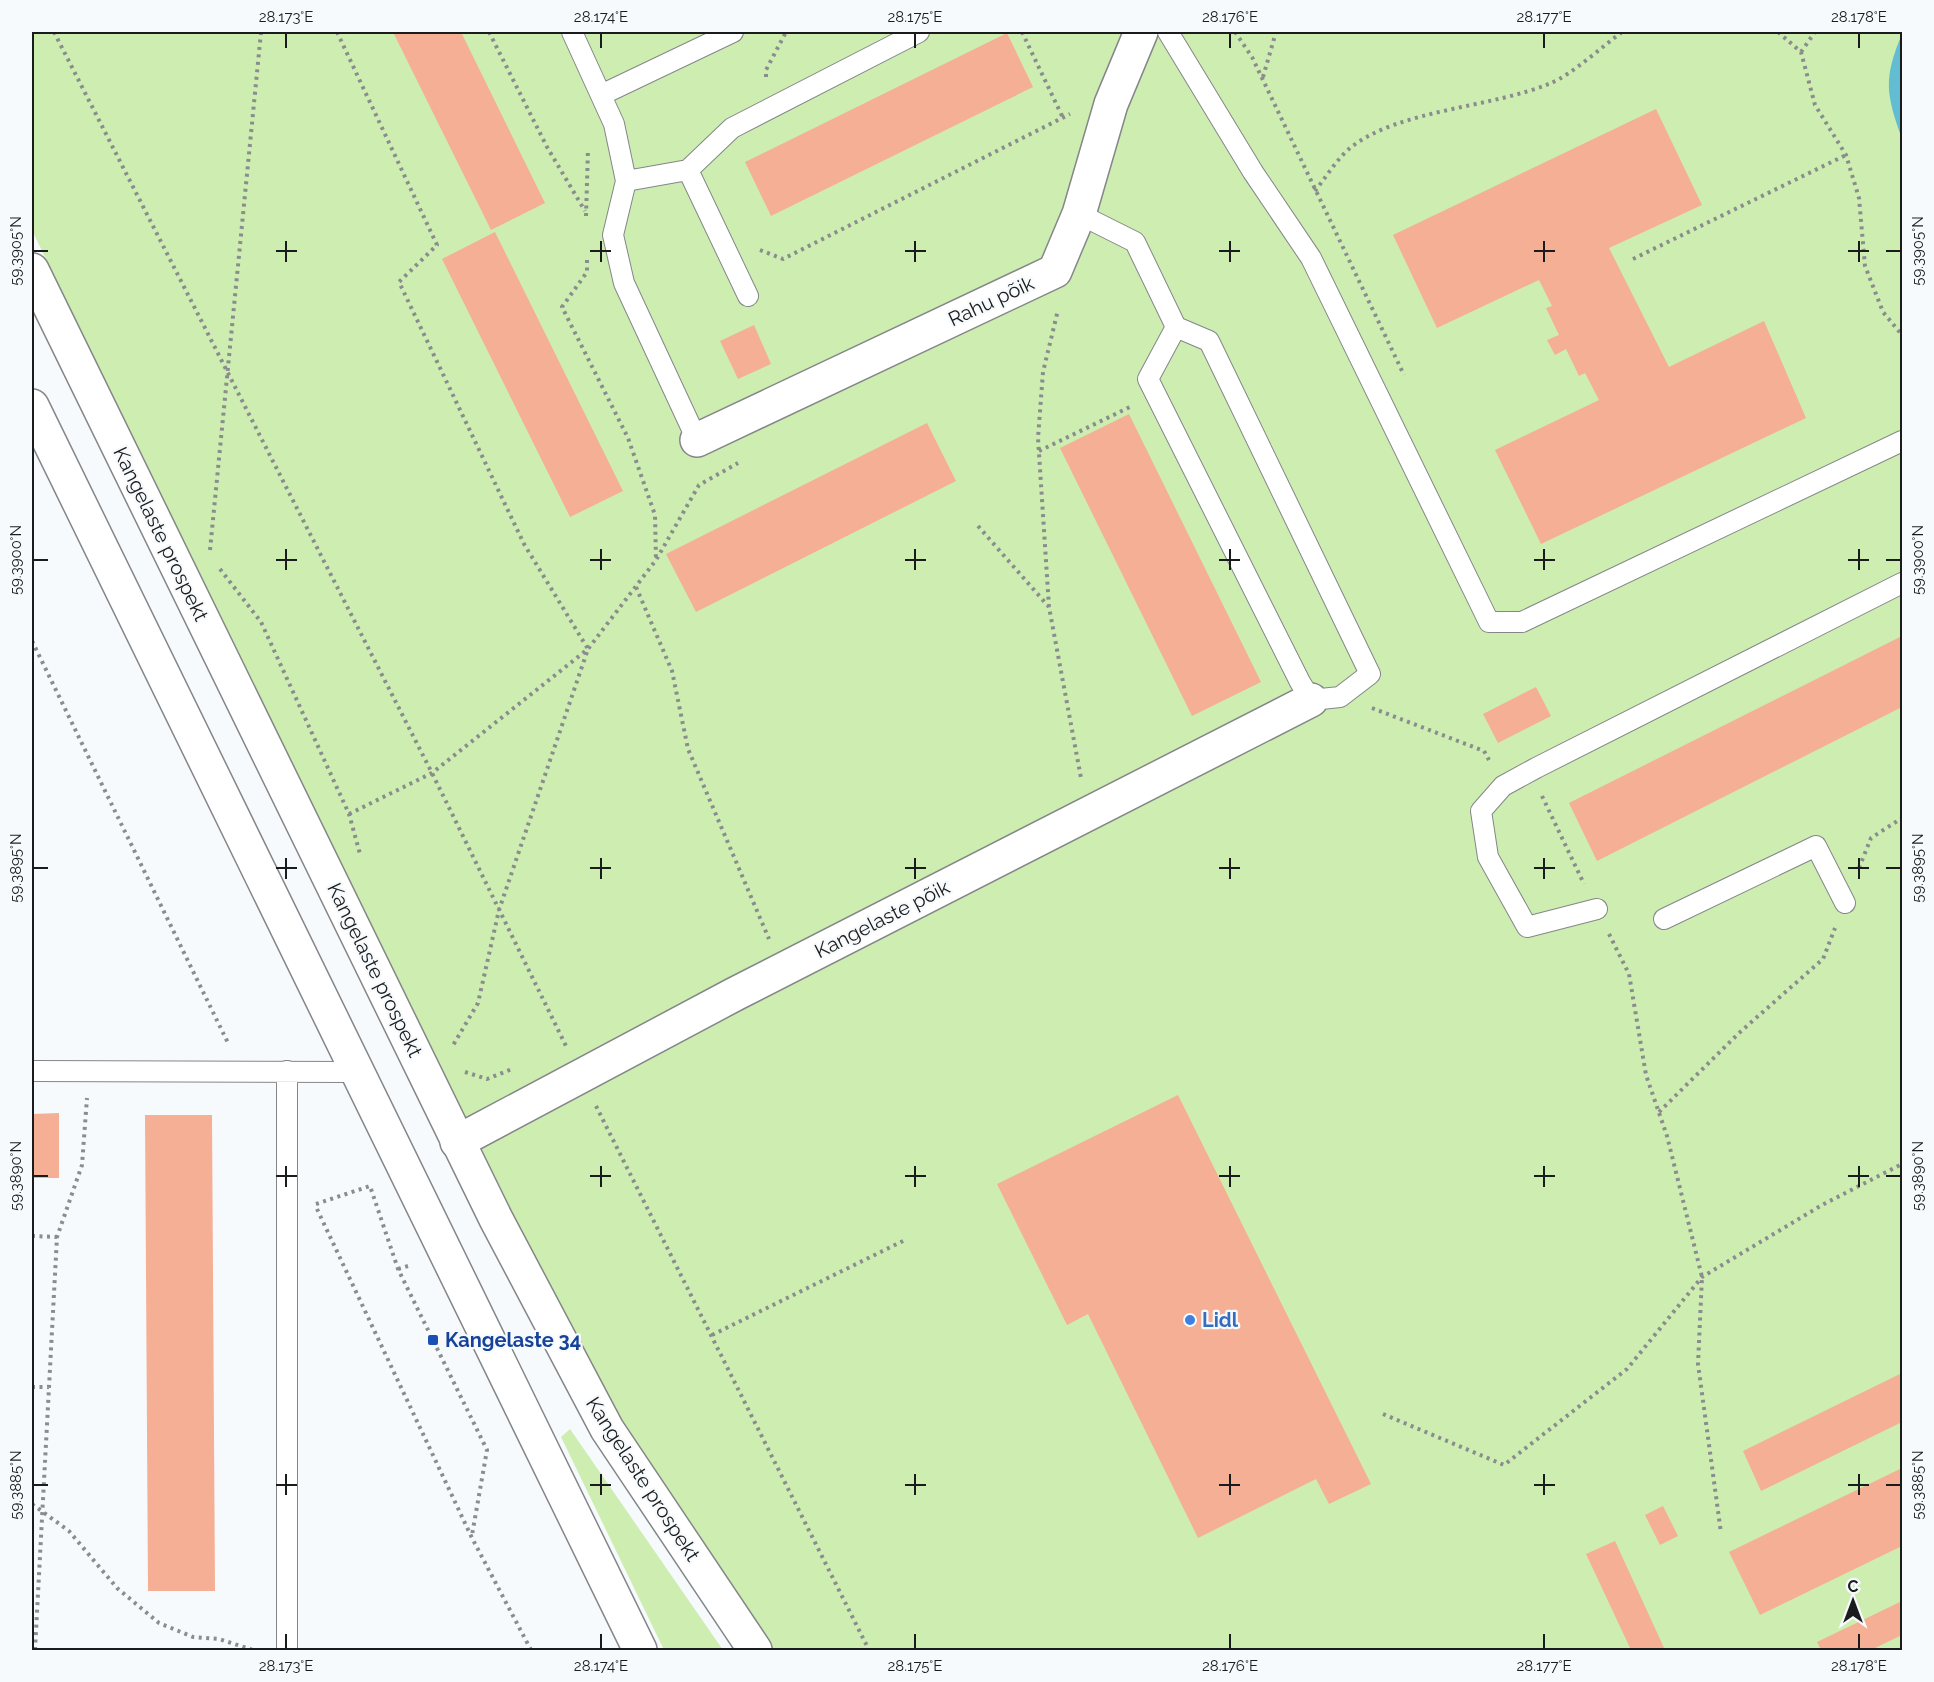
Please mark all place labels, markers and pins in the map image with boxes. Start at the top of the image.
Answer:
place label: Lidl [1202,1308,1239,1332]
marker: Lidl [1183,1313,1197,1327]
place label: Kangelaste 34 [445,1328,581,1352]
marker: Kangelaste 34 [426,1333,440,1347]

